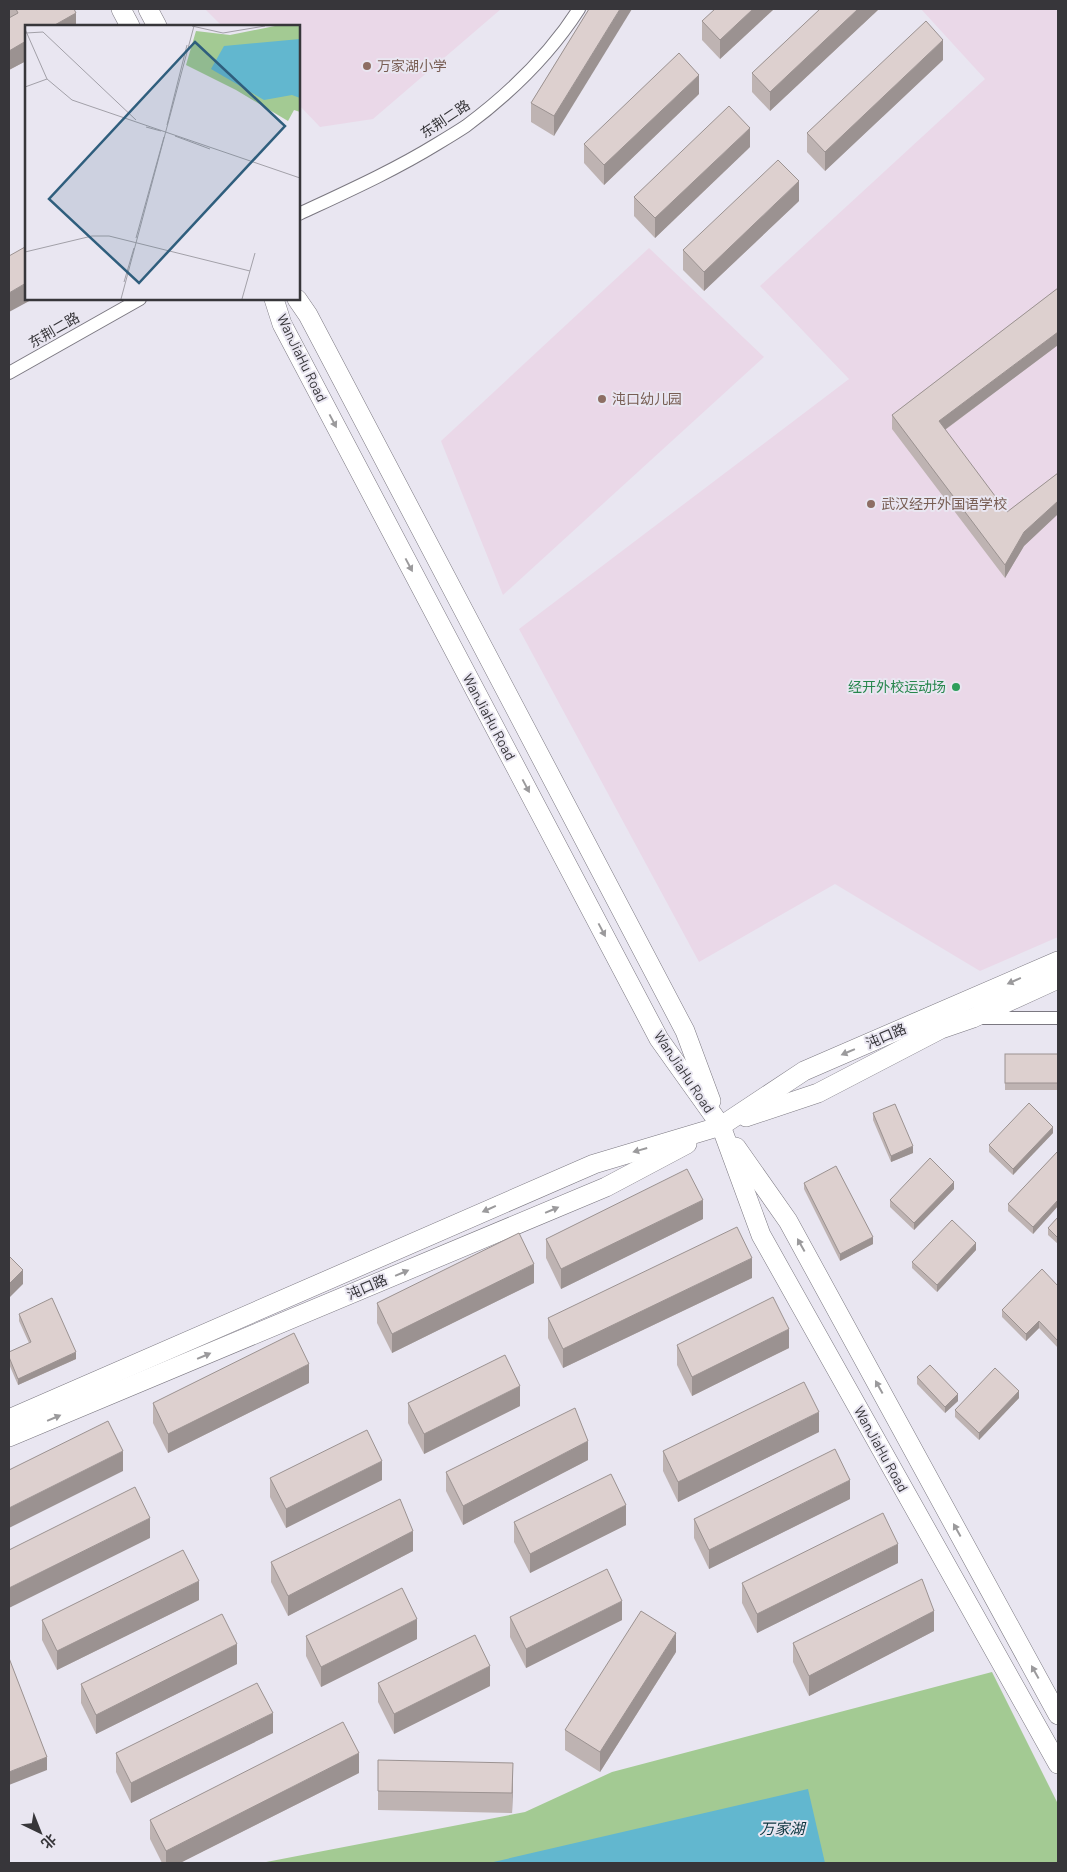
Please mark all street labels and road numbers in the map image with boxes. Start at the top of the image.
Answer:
street label: 东荆二路 [417,96,473,141]
street label: 东荆二路 [25,308,82,351]
street label: WanJiaHu Road [274,311,331,404]
street label: WanJiaHu Road [460,671,519,763]
street label: 沌口路 [863,1020,908,1052]
street label: WanJiaHu Road [651,1027,718,1116]
street label: 沌口路 [344,1271,389,1303]
street label: WanJiaHu Road [851,1403,912,1495]

